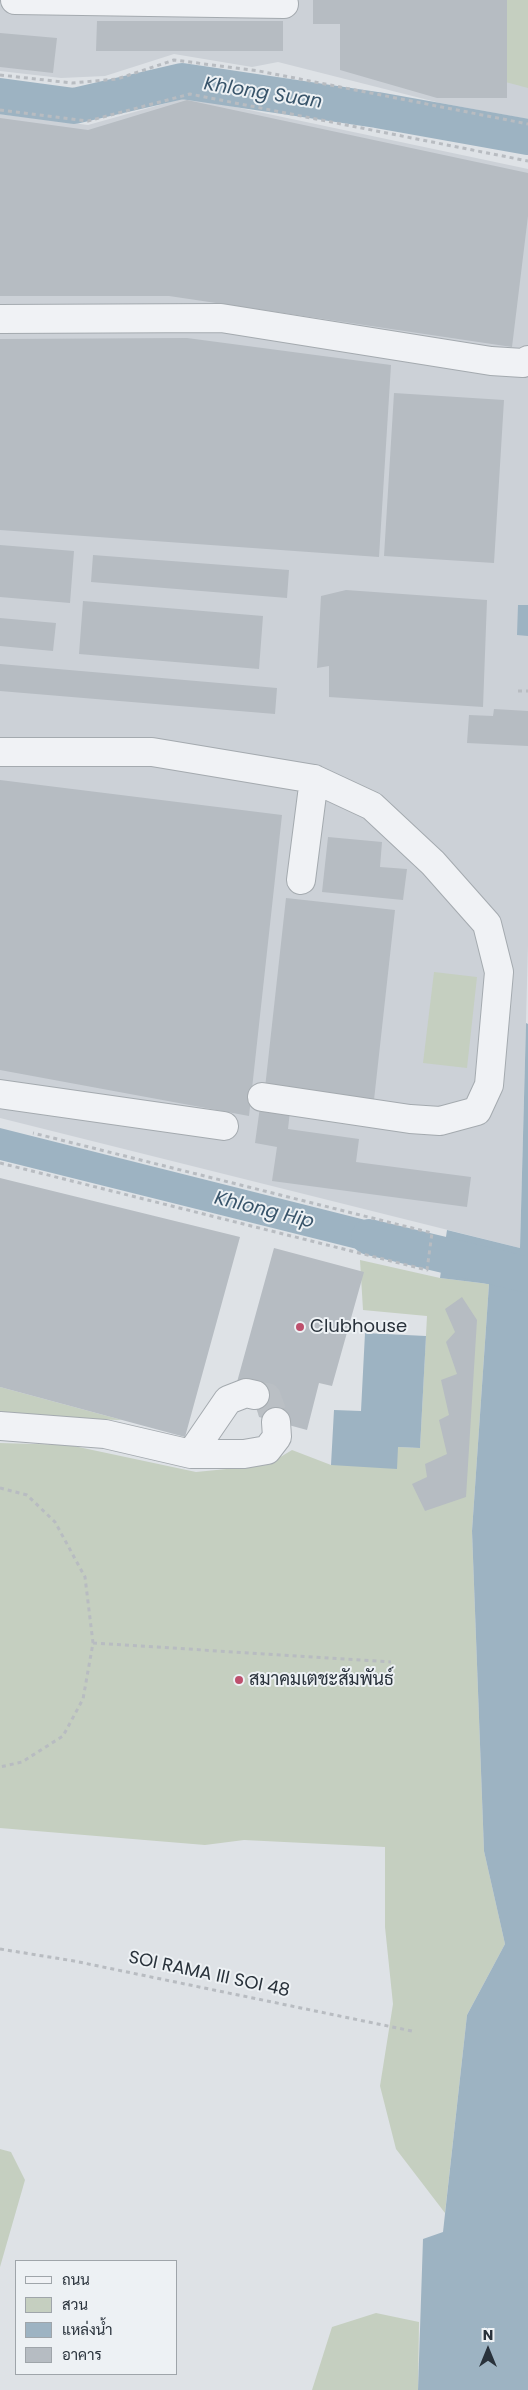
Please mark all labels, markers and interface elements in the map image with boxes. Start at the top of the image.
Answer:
water label: Khlong Suan [202,73,324,115]
water label: Khlong Hip [212,1188,316,1234]
place label: Clubhouse [310,1316,407,1338]
marker: Clubhouse [294,1321,306,1333]
place label: สมาคมเตชะสัมพันธ์ [249,1669,394,1691]
marker: สมาคมเตชะสัมพันธ์ [233,1674,245,1686]
street label: SOI RAMA III SOI 48 [126,1947,292,2003]
legend [15,2260,178,2375]
text: ถนน [62,2269,90,2290]
text: สวน [62,2294,88,2315]
text: แหล่งน้ำ [62,2319,113,2340]
north arrow [463,2325,513,2375]
text: N [483,2325,493,2345]
text: อาคาร [62,2344,102,2365]

